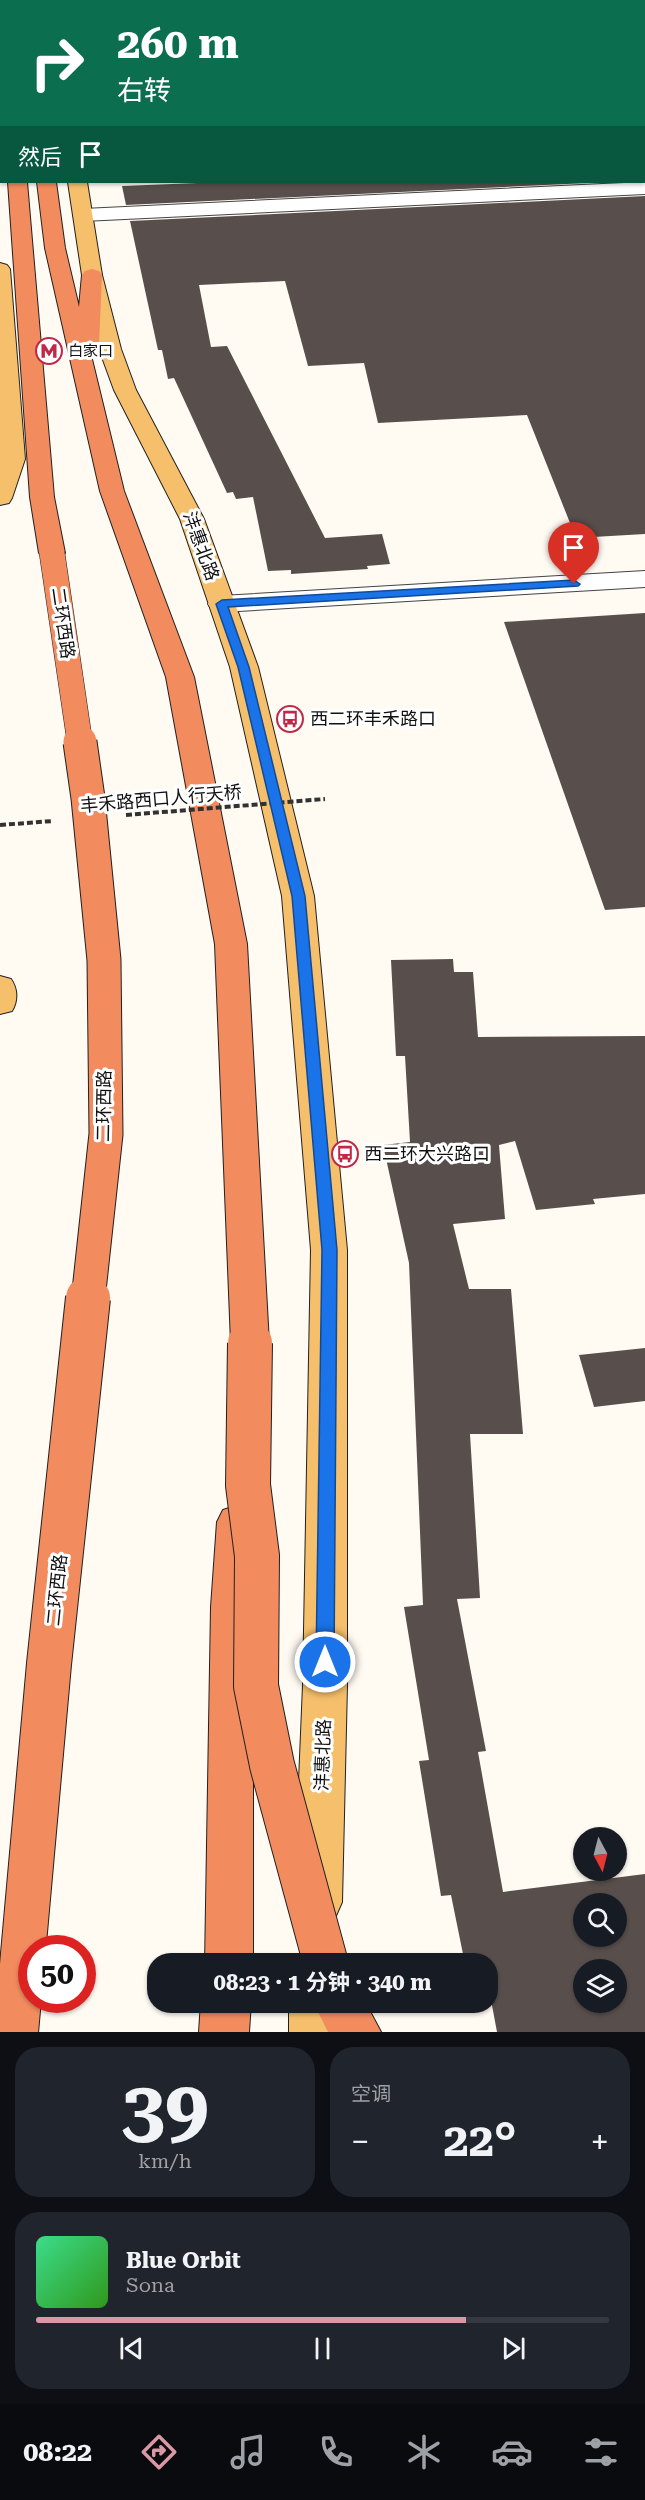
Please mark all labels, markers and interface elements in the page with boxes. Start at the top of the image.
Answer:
text: 260 m [117,19,239,68]
icon: right [18,24,96,102]
text: 右转 [117,75,171,107]
icon: arrive [74,138,107,171]
text: 然后 [18,145,62,170]
metro station icon: 白家口 [34,336,64,366]
place label: 白家口 [68,342,113,360]
street label: 沣惠北路 [179,508,224,583]
pin [548,522,599,584]
icon: arrive [557,531,590,564]
street label: 二环西路 [48,586,79,660]
bus stop icon: 西二环丰禾路口 [275,704,305,734]
place label: 西二环丰禾路口 [310,708,436,729]
street label: 丰禾路西口人行天桥 [79,781,243,816]
street label: 二环西路 [92,1070,115,1142]
bus stop icon: 西二环大兴路口 [330,1139,360,1169]
place label: 西二环大兴路口 [364,1143,490,1164]
street label: 二环西路 [42,1553,71,1627]
position arrow [293,1630,357,1694]
street label: 沣惠北路 [311,1719,334,1791]
north arrow [573,1827,627,1881]
map controls [573,1827,627,2013]
button: search [573,1893,627,1947]
speed limit sign: 50 [18,1935,96,2013]
button: layers [573,1959,627,2013]
text: 08:23 · 1 分钟 · 340 m [214,1970,431,1995]
text: 39 [121,2064,209,2155]
text: 空调 [351,2082,391,2106]
text: 22° [444,2114,516,2167]
text: − [351,2122,369,2161]
text: + [591,2122,609,2161]
text: km/h [138,2149,192,2173]
text: Blue Orbit [126,2248,241,2273]
text: Sona [126,2273,175,2297]
icon: previous [115,2332,148,2365]
icon: pause [306,2332,339,2365]
icon: next [497,2332,530,2365]
icon: directions [138,2431,180,2473]
icon: music [227,2431,269,2473]
icon: phone [315,2431,357,2473]
icon: climate [403,2431,445,2473]
icon: car [491,2431,533,2473]
icon: filters [580,2431,622,2473]
text: 08:22 [23,2436,92,2468]

